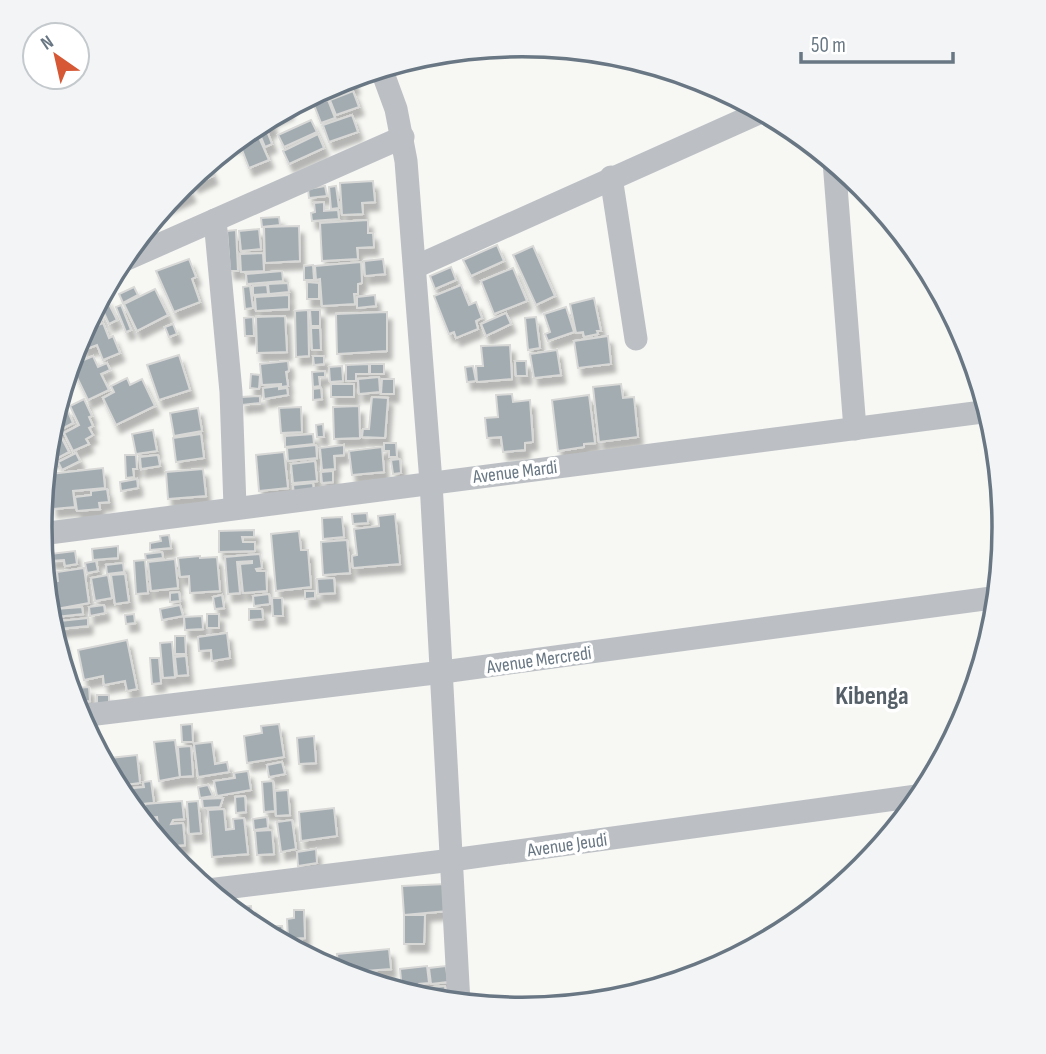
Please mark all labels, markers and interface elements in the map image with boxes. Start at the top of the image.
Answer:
north arrow [21,21,91,91]
scale bar [801,21,953,65]
text: N [37,31,58,56]
text: 50 m [811,33,846,58]
street label: Avenue Mardi [471,456,559,489]
street label: Avenue Mercredi [484,642,593,679]
district label: Kibenga [835,681,909,712]
street label: Avenue Jeudi [525,829,609,863]

